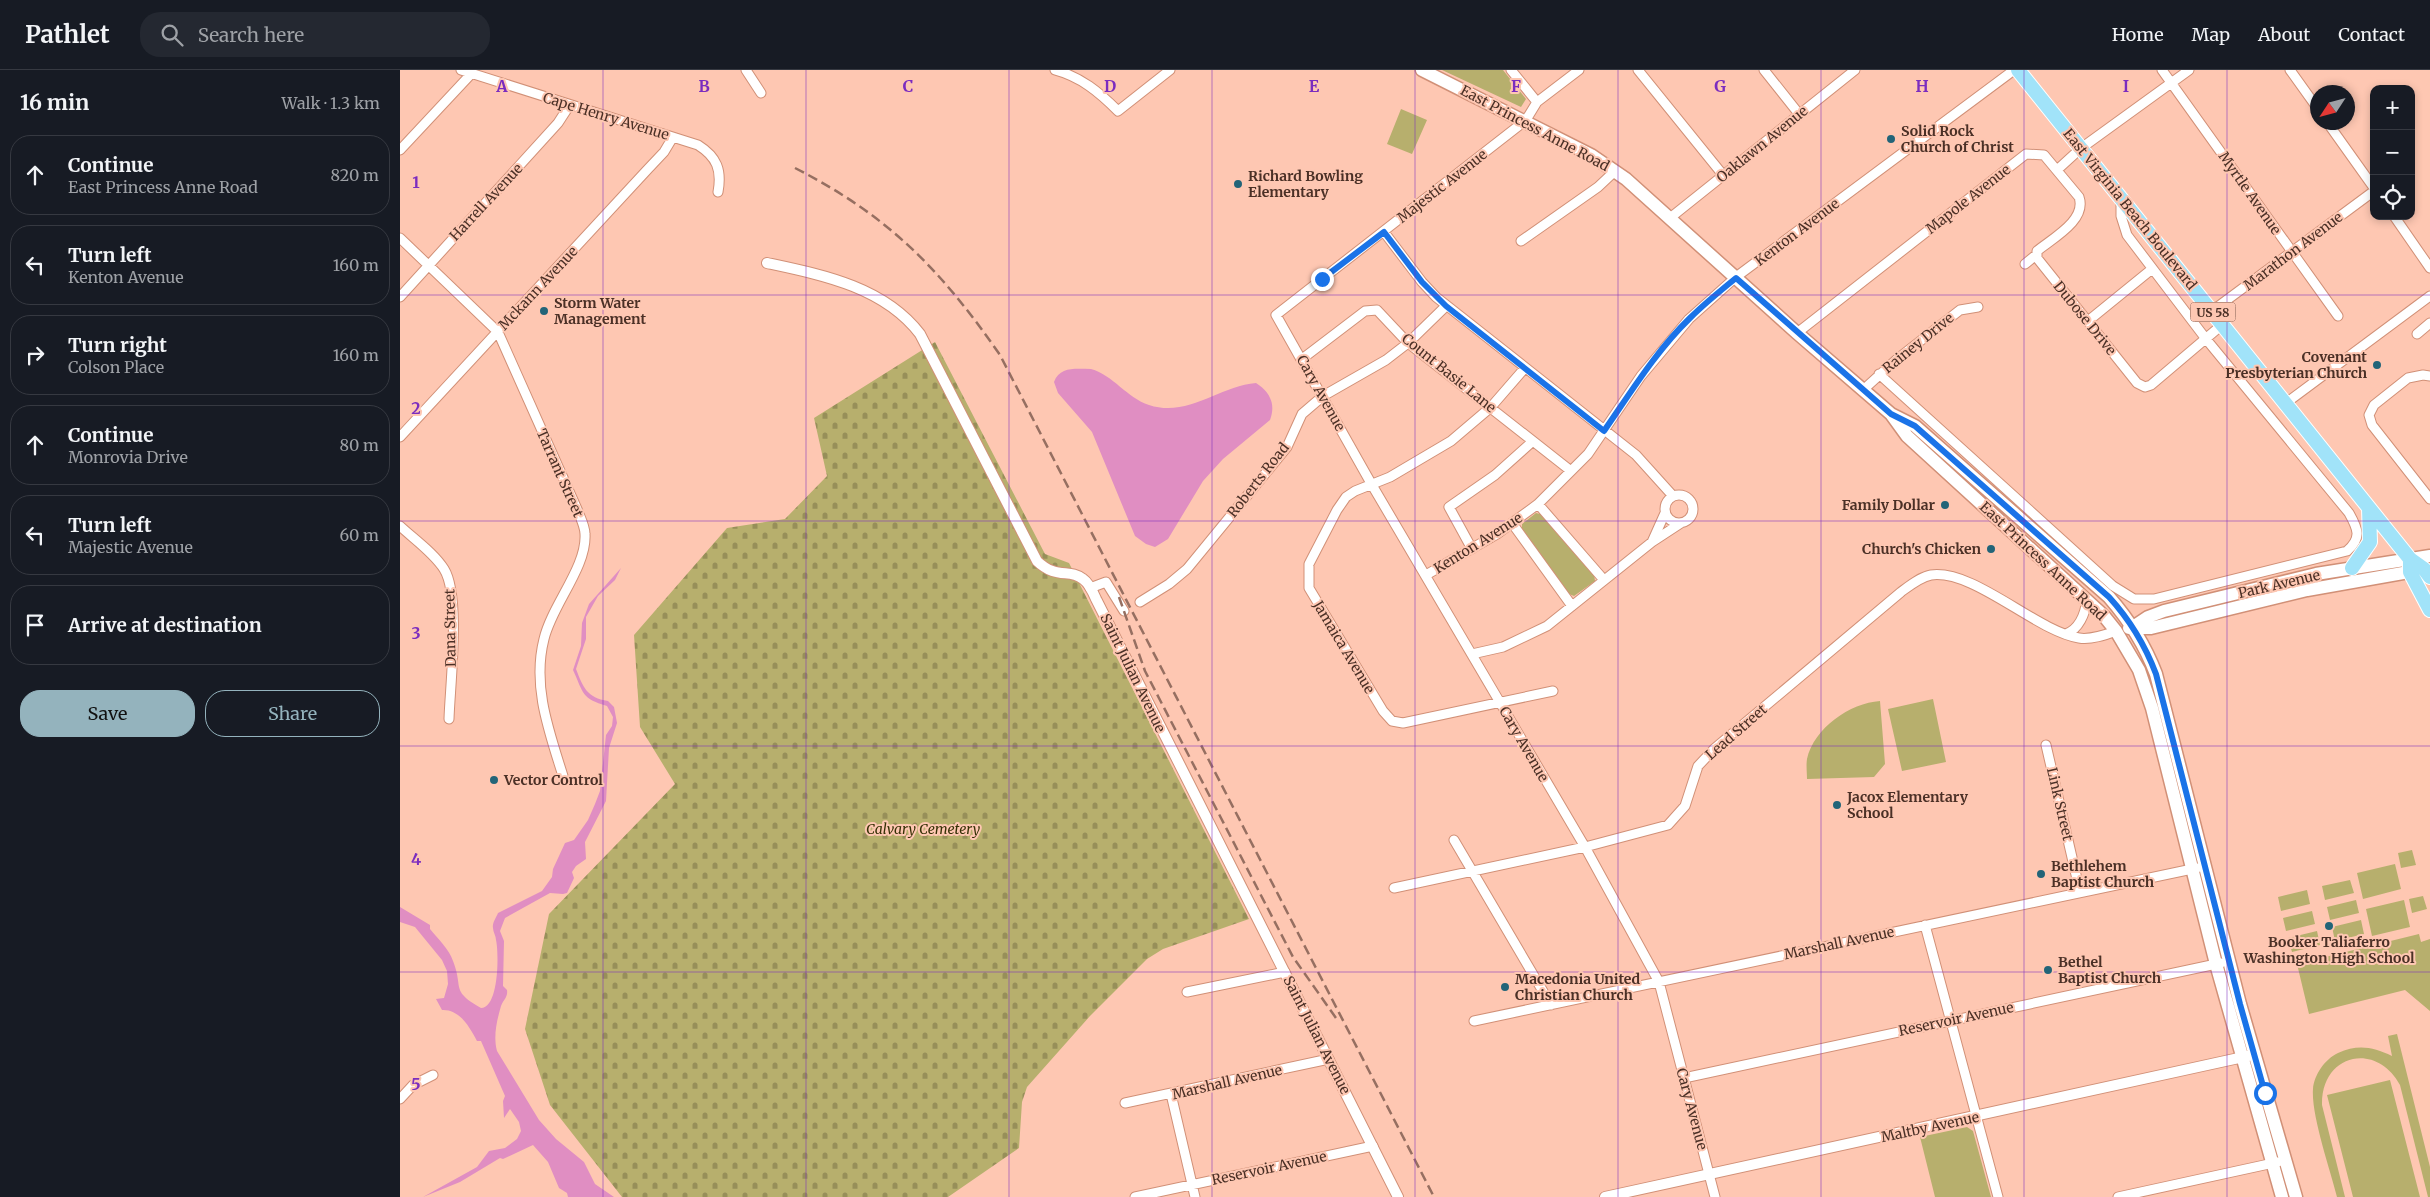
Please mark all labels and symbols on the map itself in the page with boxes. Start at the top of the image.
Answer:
text: A [495,76,508,96]
text: B [698,76,710,96]
text: C [903,76,913,96]
text: D [1104,76,1116,96]
text: E [1309,76,1320,96]
text: F [1511,76,1521,96]
text: G [1714,76,1726,96]
text: H [1915,76,1929,96]
text: I [2123,76,2129,96]
street label: East Princess Anne Road [1457,81,1613,175]
north arrow [2310,85,2355,130]
street label: Cape Henry Avenue [541,88,671,144]
street label: Oaklawn Avenue [1713,102,1811,186]
place label: Solid Rock Church of Christ [1901,122,2014,156]
street label: East Virginia Beach Boulevard [2059,125,2201,294]
marker: Solid Rock Church of Christ [1885,133,1897,145]
street label: Majestic Avenue [1393,145,1491,227]
street label: Myrtle Avenue [2215,148,2285,238]
street label: Harrell Avenue [446,160,526,244]
street label: Mapole Avenue [1922,160,2014,238]
place label: Richard Bowling Elementary [1248,167,1363,201]
text: 1 [412,172,420,192]
marker: Richard Bowling Elementary [1232,178,1244,190]
street label: Kenton Avenue [1751,194,1843,270]
street label: Marathon Avenue [2240,208,2346,294]
street label: Mckann Avenue [495,242,581,334]
route end [1311,268,1334,291]
street label: Dubose Drive [2050,277,2120,359]
place label: Storm Water Management [554,294,646,328]
road number: US 58 [2190,302,2236,322]
marker: Storm Water Management [538,305,550,317]
street label: Rainey Drive [1879,309,1957,377]
street label: Count Basie Lane [1398,329,1500,417]
place label: Covenant Presbyterian Church [2225,348,2368,382]
street label: Cary Avenue [1293,352,1349,434]
marker: Covenant Presbyterian Church [2371,359,2383,371]
text: 2 [411,398,421,418]
street label: Tarrant Street [532,426,588,520]
street label: Roberts Road [1223,439,1293,521]
place label: Family Dollar [1842,496,1935,514]
street label: East Princess Anne Road [1976,498,2110,625]
marker: Family Dollar [1939,499,1951,511]
street label: Kenton Avenue [1430,509,1526,577]
place label: Church's Chicken [1862,540,1981,558]
marker: Church's Chicken [1985,543,1997,555]
street label: Park Avenue [2236,566,2322,602]
street label: Dana Street [440,588,460,667]
street label: Jamaica Avenue [1309,596,1379,697]
street label: Saint Julian Avenue [1096,611,1170,735]
text: 3 [411,623,421,643]
street label: Lead Street [1702,700,1771,764]
street label: Cary Avenue [1495,703,1553,785]
street label: Link Street [2043,766,2077,843]
place label: Vector Control [503,771,603,789]
marker: Vector Control [488,774,500,786]
place label: Jacox Elementary School [1846,788,1969,822]
marker: Jacox Elementary School [1831,799,1843,811]
park label: Calvary Cemetery [866,820,980,838]
text: 4 [411,849,421,869]
place label: Bethlehem Baptist Church [2051,857,2155,891]
marker: Bethlehem Baptist Church [2035,868,2047,880]
marker: Booker Taliaferro Washington High School [2323,920,2335,932]
street label: Marshall Avenue [1782,923,1896,963]
place label: Booker Taliaferro Washington High School [2242,933,2415,967]
place label: Bethel Baptist Church [2058,953,2162,987]
marker: Bethel Baptist Church [2042,964,2054,976]
place label: Macedonia United Christian Church [1515,970,1641,1004]
street label: Saint Julian Avenue [1279,973,1355,1097]
marker: Macedonia United Christian Church [1499,981,1511,993]
street label: Reservoir Avenue [1897,998,2015,1040]
street label: Marshall Avenue [1170,1061,1284,1103]
street label: Cary Avenue [1672,1066,1712,1152]
text: 5 [411,1074,421,1094]
route start [2254,1082,2277,1105]
street label: Maltby Avenue [1879,1108,1981,1146]
street label: Reservoir Avenue [1210,1147,1328,1189]

